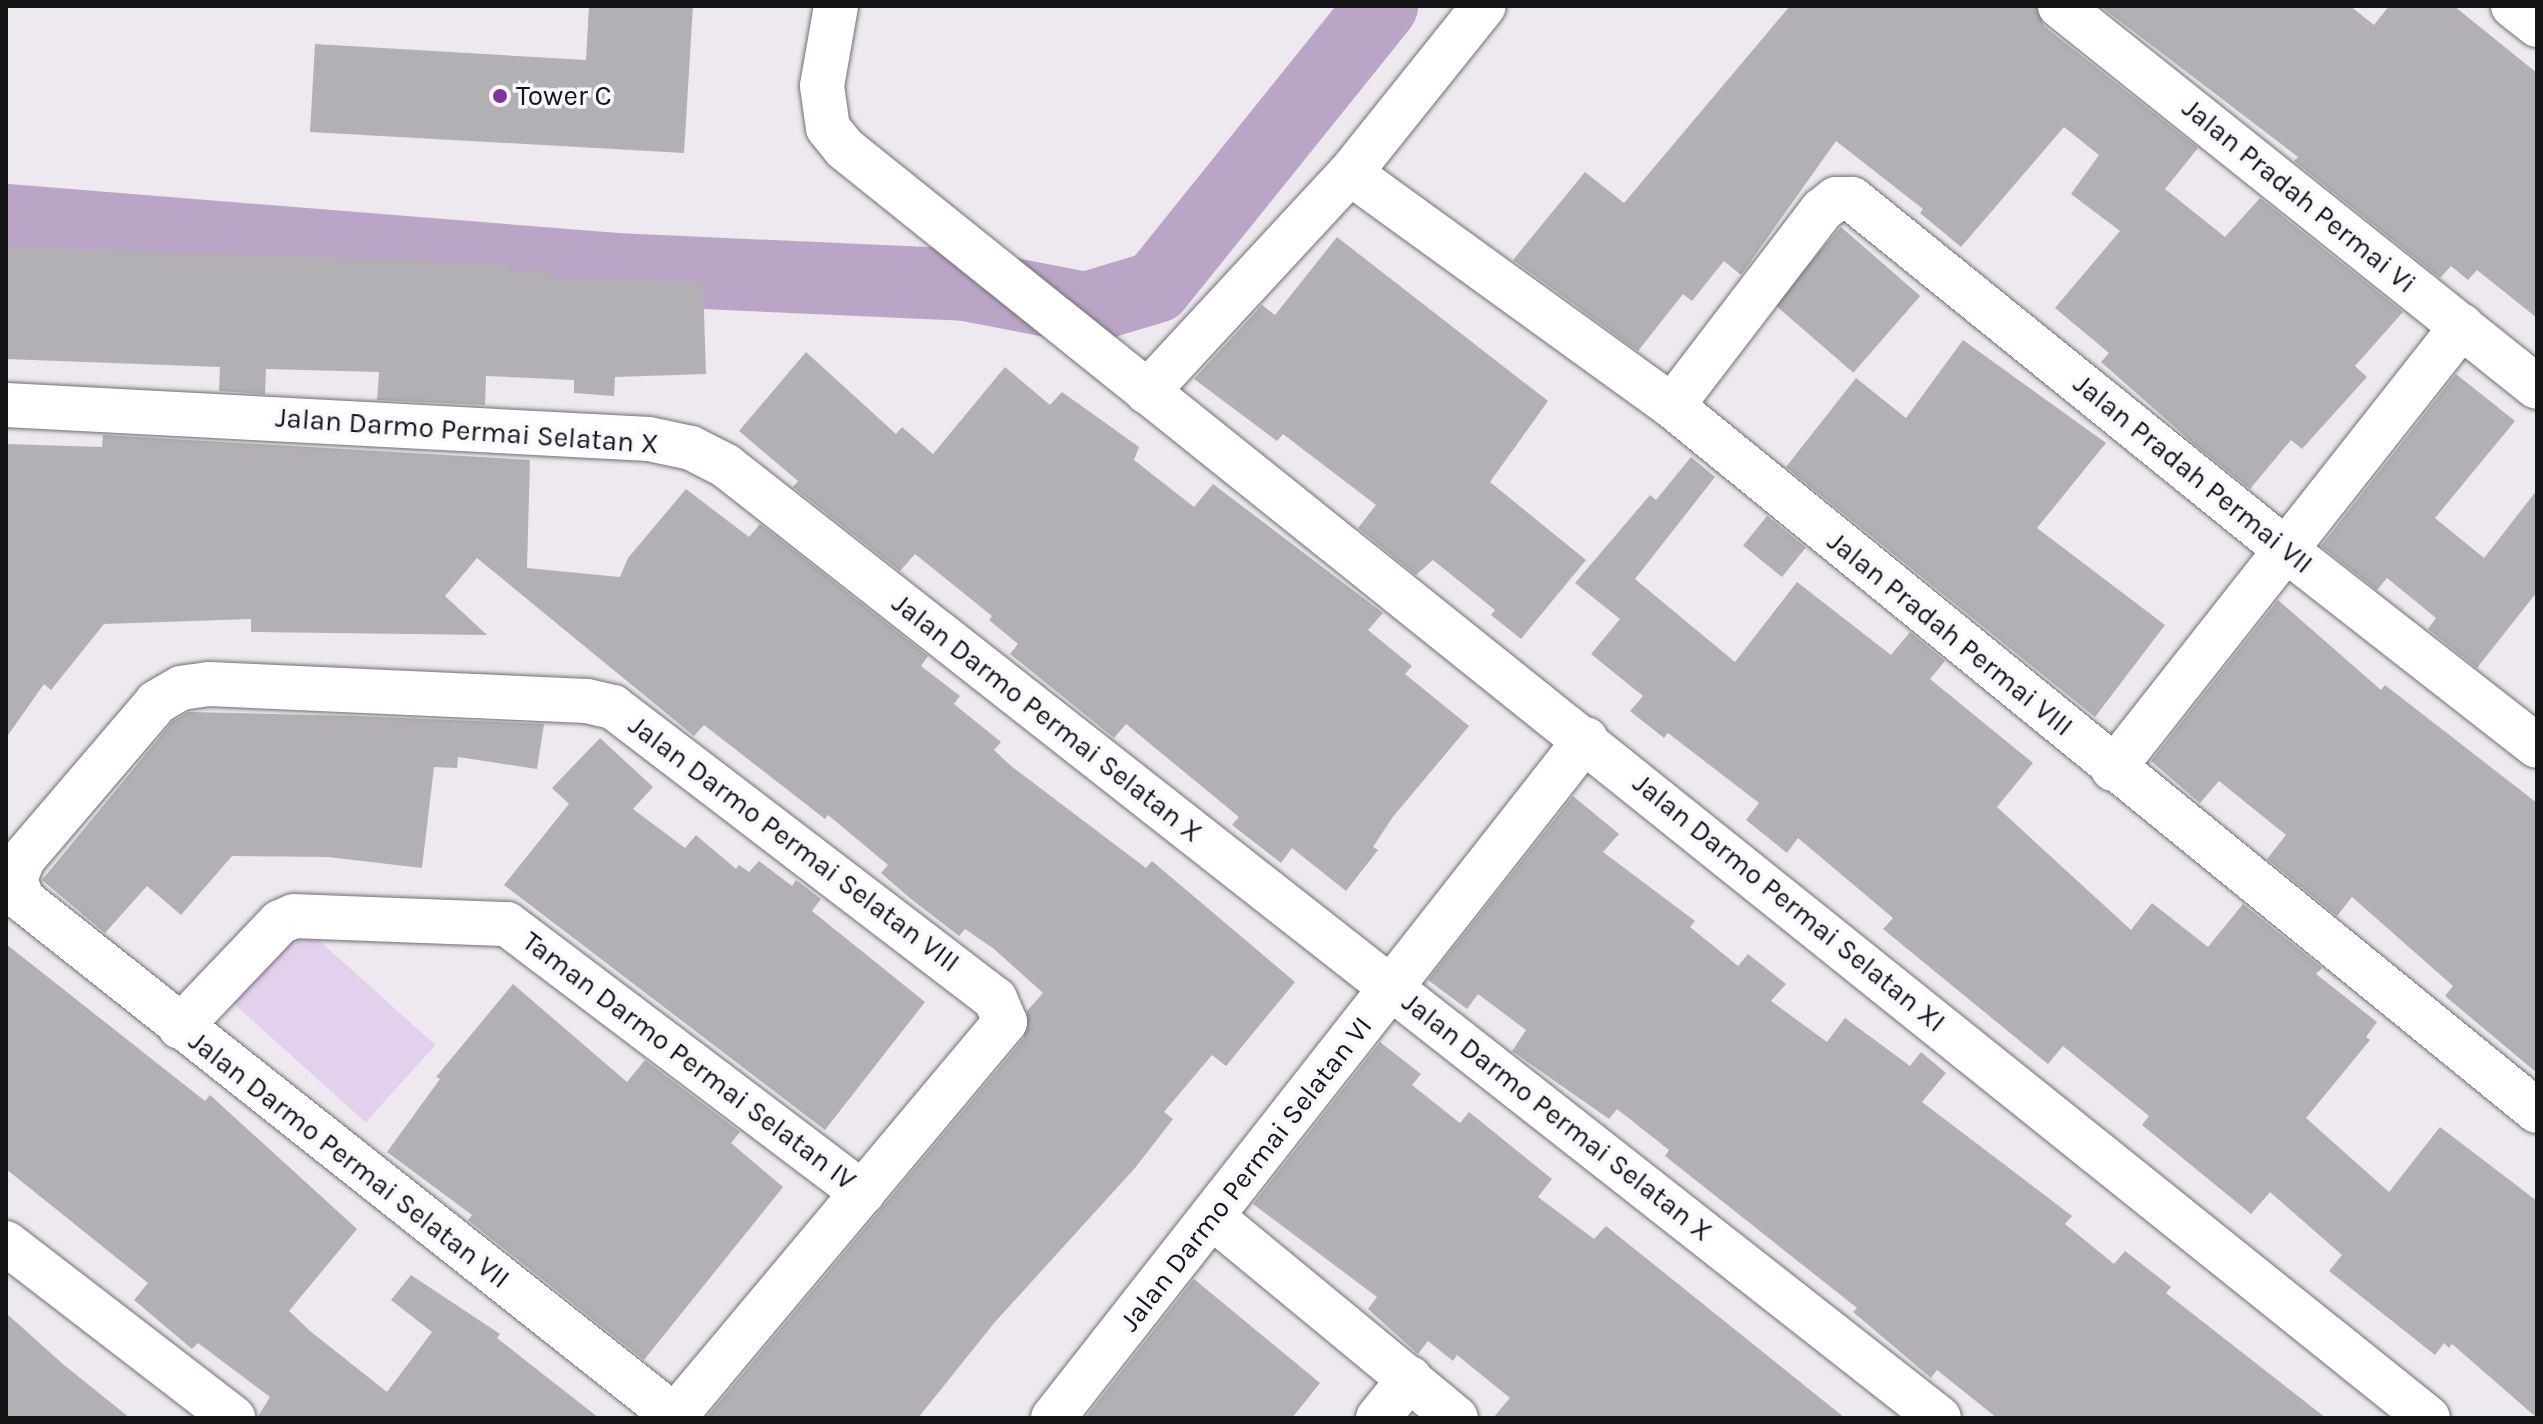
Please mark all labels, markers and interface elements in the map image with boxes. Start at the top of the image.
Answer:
place label: Tower C [516,79,612,113]
marker: Tower C [491,87,509,105]
street label: Jalan Pradah Permai Vi [2175,91,2423,301]
street label: Jalan Pradah Permai VII [2067,367,2319,581]
street label: Jalan Darmo Permai Selatan X [274,401,660,461]
street label: Jalan Pradah Permai VIII [1821,525,2079,743]
street label: Jalan Darmo Permai Selatan X [885,586,1209,850]
street label: Jalan Darmo Permai Selatan VIII [622,709,966,979]
street label: Jalan Darmo Permai Selatan XI [1626,767,1952,1039]
street label: Taman Darmo Permai Selatan IV [516,925,862,1197]
street label: Jalan Darmo Permai Selatan X [1395,985,1719,1249]
street label: Jalan Darmo Permai Selatan VI [1113,1010,1379,1338]
street label: Jalan Darmo Permai Selatan VII [182,1024,516,1296]

